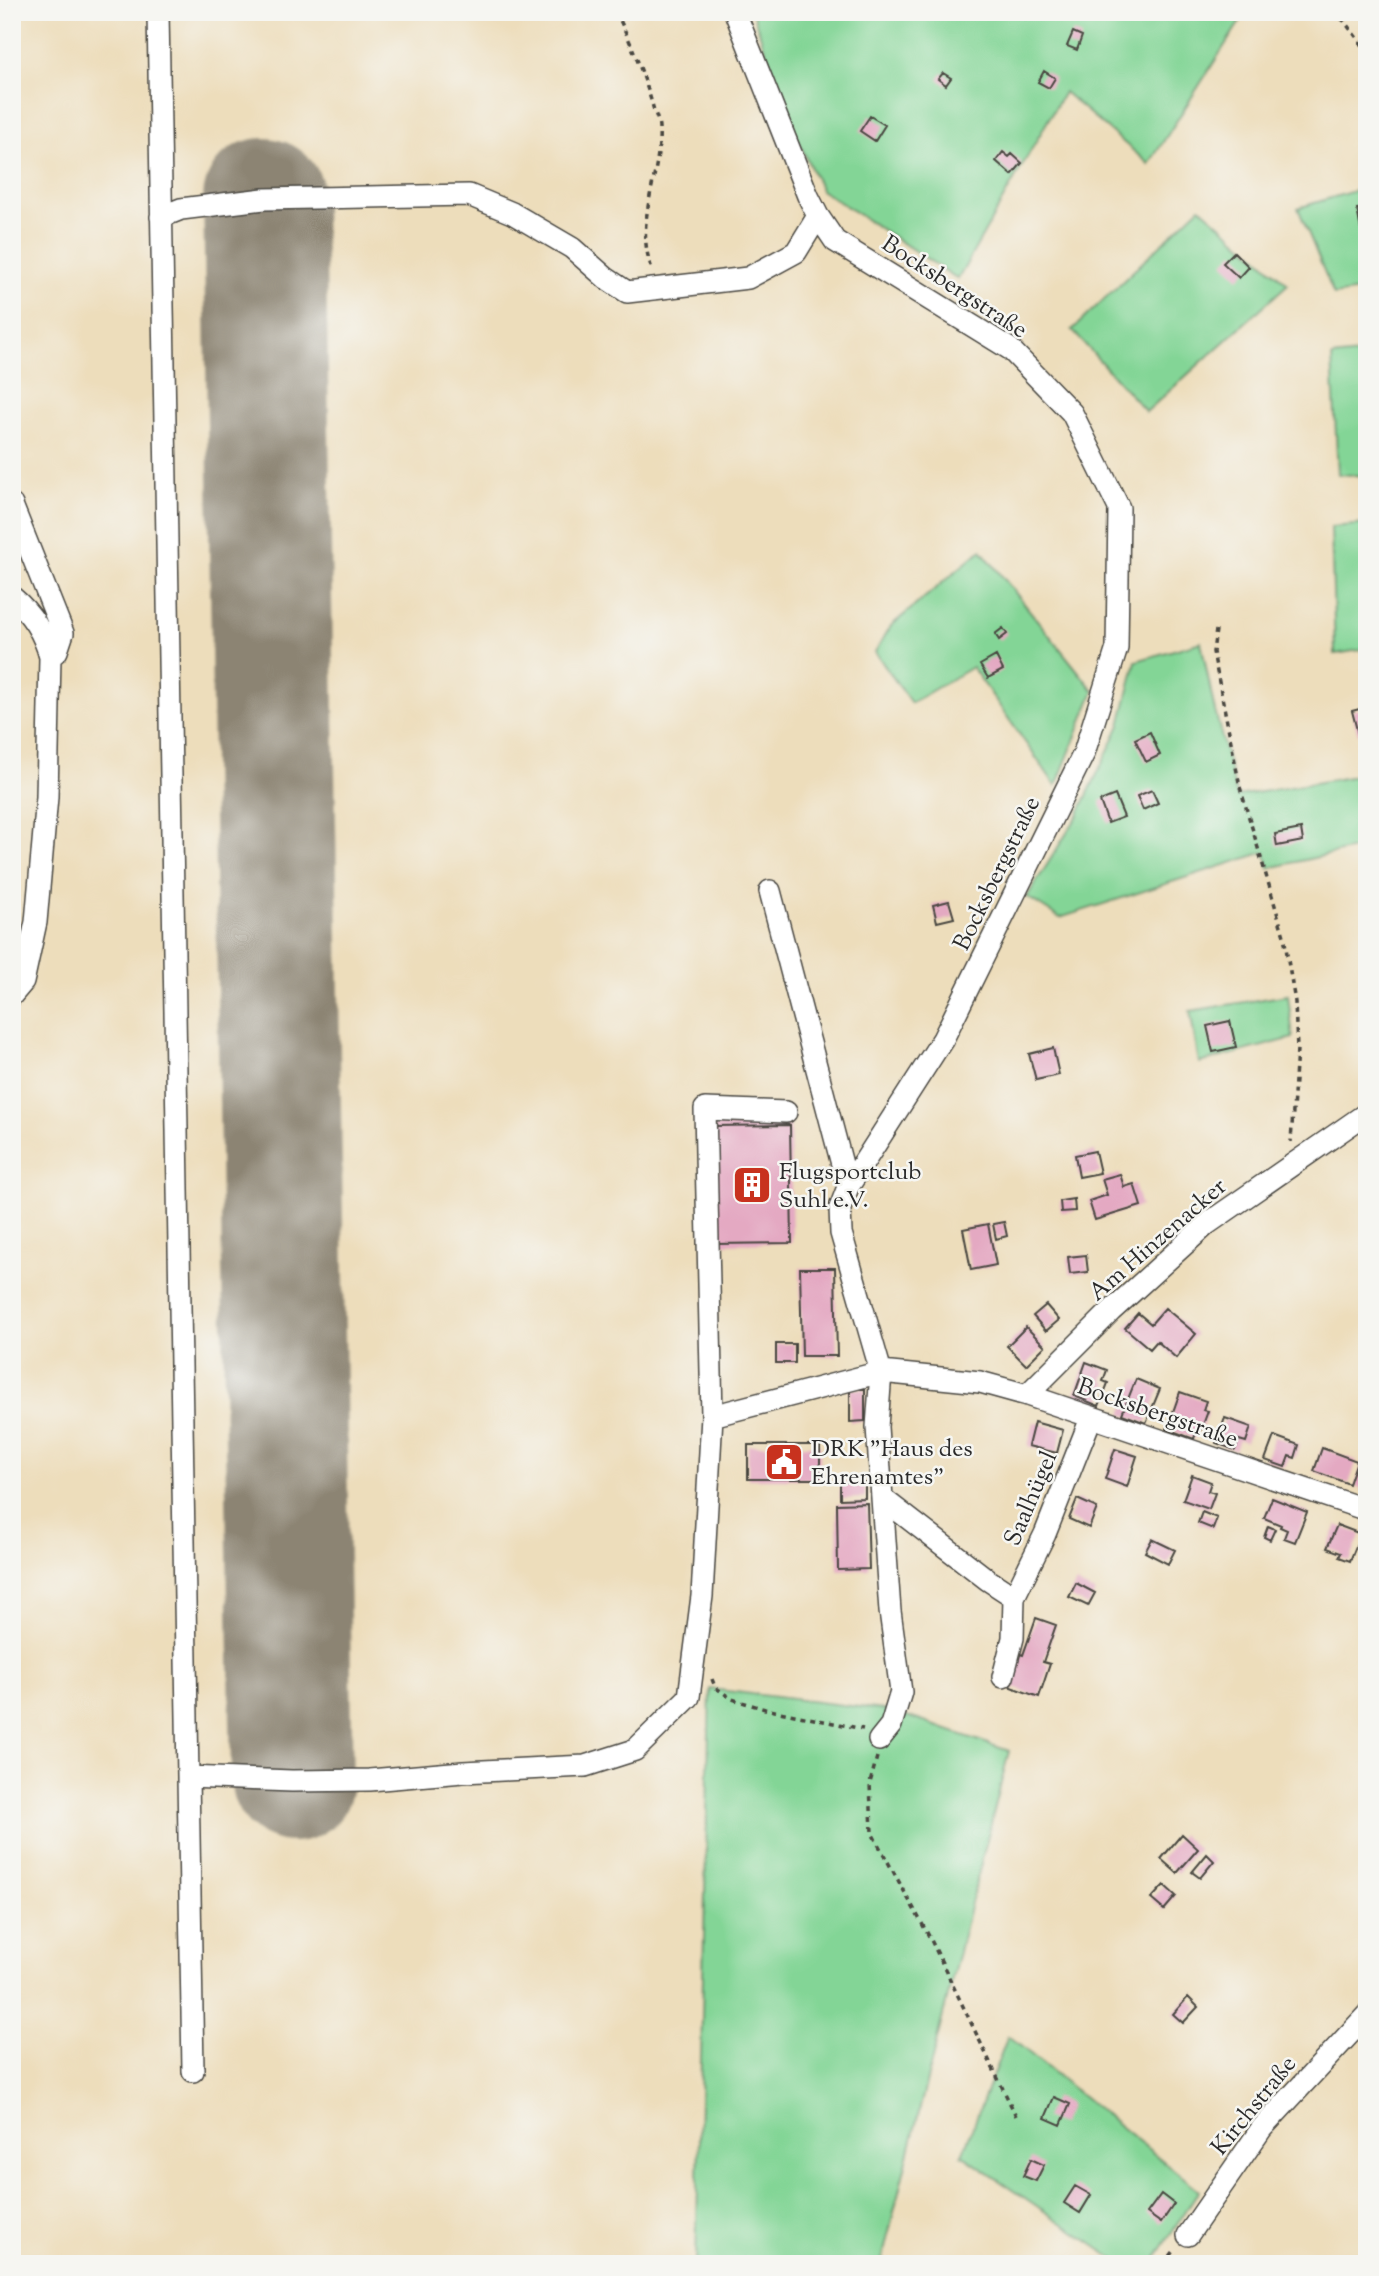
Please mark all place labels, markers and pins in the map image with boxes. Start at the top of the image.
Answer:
place label: Flugsportclub Suhl e.V. [779,1156,921,1218]
building icon: Flugsportclub Suhl e.V. [731,1164,773,1206]
place label: DRK "Haus des Ehrenamtes" [811,1433,973,1495]
public building icon: DRK "Haus des Ehrenamtes" [763,1441,805,1483]

